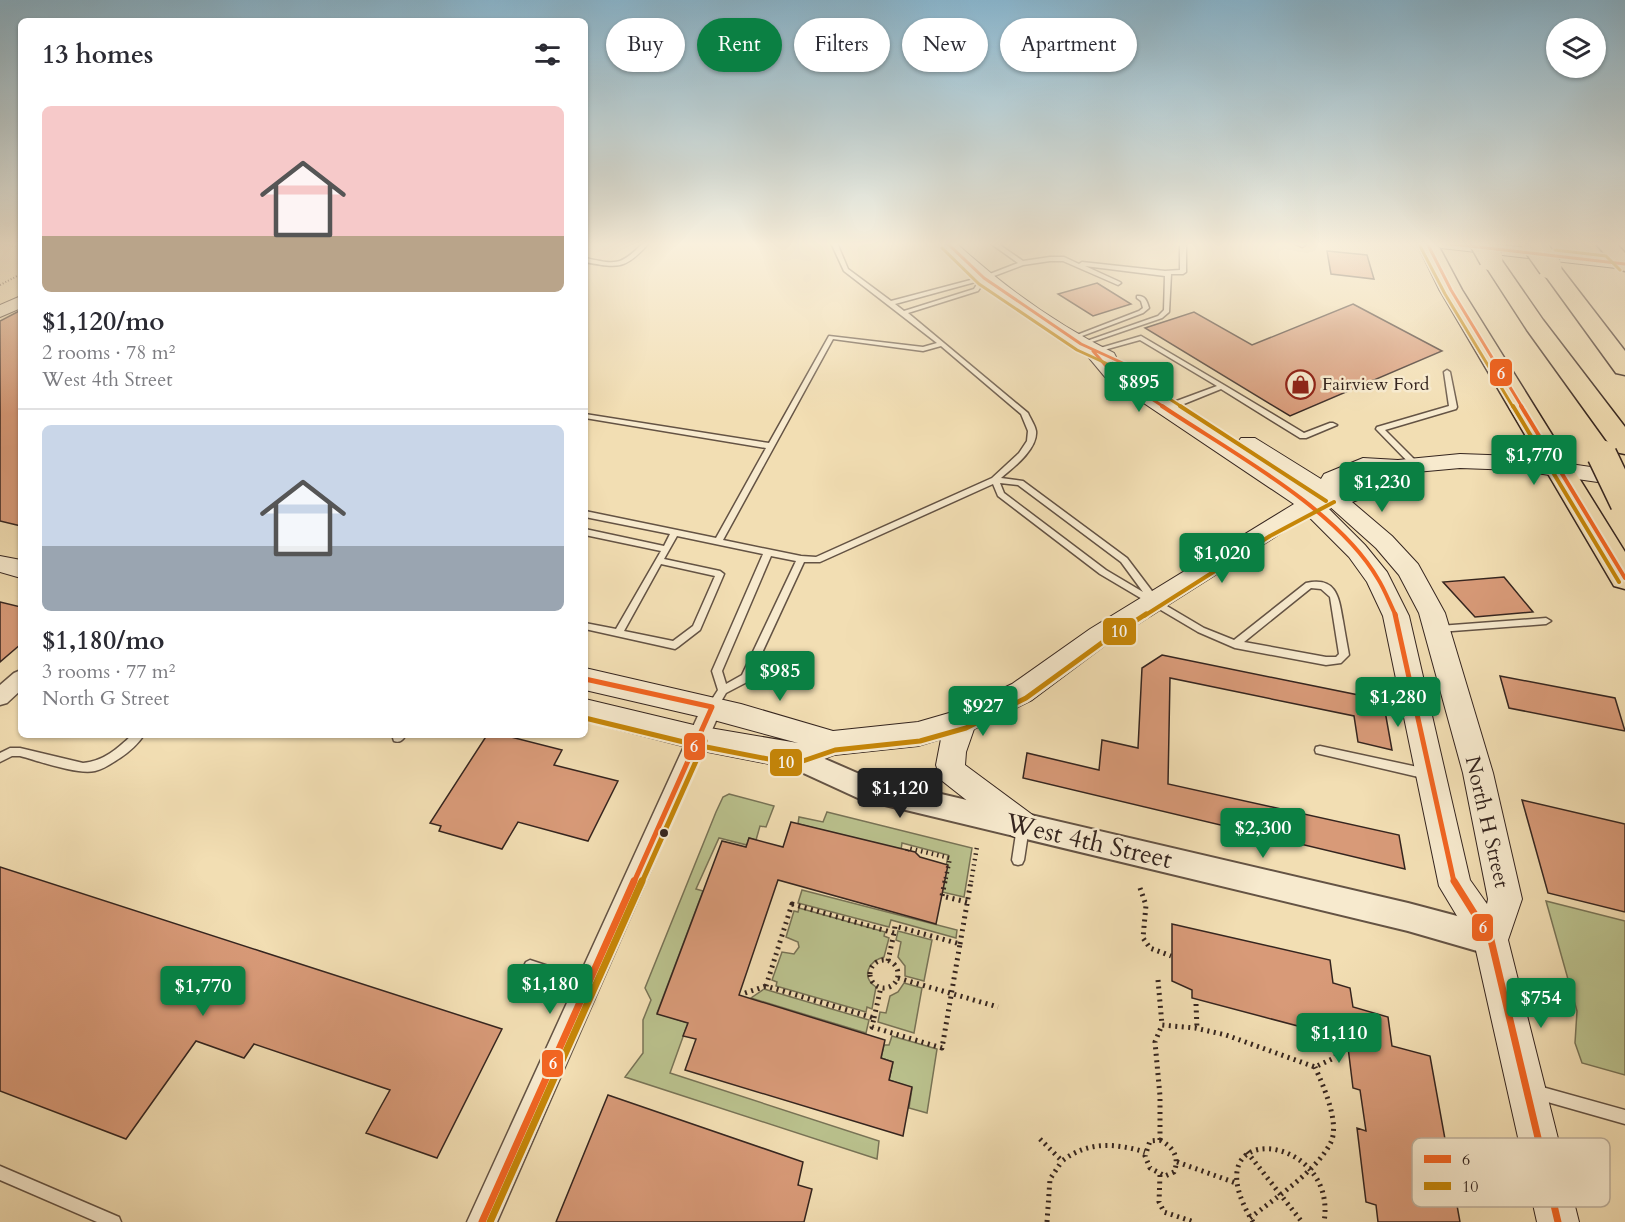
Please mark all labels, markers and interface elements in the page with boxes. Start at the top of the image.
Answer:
chip: Buy [606,18,685,72]
chip: Rent [697,18,782,72]
chip: Filters [794,18,890,72]
chip: New [902,18,988,72]
chip: Apartment [1000,18,1137,72]
map controls [1546,18,1606,78]
button: layers [1546,18,1606,78]
text: 13 homes [42,37,153,72]
icon: filters [531,38,564,71]
icon: home [249,145,357,253]
text: $1,120/mo [42,304,165,339]
text: 2 rooms · 78 m² [42,339,175,366]
line badge: 6 [1489,358,1513,387]
pin: $895 [1103,362,1175,413]
text: 6 [1497,363,1505,385]
text: West 4th Street [42,366,173,393]
text: $895 [1119,368,1159,395]
shop icon: Fairview Ford [1285,368,1317,400]
place label: Fairview Ford [1322,372,1430,397]
pin: $1,770 [1485,435,1583,486]
text: $1,770 [1505,441,1563,468]
pin: $1,230 [1333,462,1431,513]
icon: home [249,464,357,572]
text: $1,230 [1353,468,1411,495]
pin: $1,020 [1173,533,1271,584]
text: $1,020 [1193,539,1251,566]
line badge: 10 [1102,617,1137,646]
text: 10 [1111,621,1127,643]
text: $1,180/mo [42,623,165,658]
pin: $985 [744,651,816,702]
text: $985 [760,657,800,684]
text: 3 rooms · 77 m² [42,658,175,685]
pin: $1,280 [1349,677,1447,728]
text: $1,280 [1369,683,1427,710]
text: North G Street [42,685,169,712]
pin: $927 [947,686,1019,737]
text: $927 [963,692,1003,719]
line badge: 6 [683,732,706,761]
text: 6 [690,736,698,758]
line badge: 10 [769,748,803,777]
text: 10 [778,752,794,774]
street label: North H Street [1458,753,1516,891]
pin: $1,120 [851,768,949,819]
text: $1,120 [871,774,929,801]
street label: West 4th Street [1001,805,1176,877]
pin: $2,300 [1214,808,1312,859]
text: $2,300 [1234,814,1292,841]
unlabelled marker [658,827,670,839]
line badge: 6 [1471,913,1494,942]
text: 6 [1479,917,1487,939]
pin: $1,180 [501,964,599,1015]
pin: $1,770 [154,966,252,1017]
text: $1,180 [521,970,579,997]
text: $1,770 [174,972,232,999]
pin: $754 [1505,978,1577,1029]
text: $754 [1521,984,1561,1011]
pin: $1,110 [1290,1013,1388,1064]
text: $1,110 [1310,1019,1368,1046]
line badge: 6 [541,1049,564,1078]
text: 6 [549,1053,557,1075]
legend [1412,1138,1610,1207]
text: 6 [1462,1149,1470,1171]
text: 10 [1462,1176,1478,1198]

